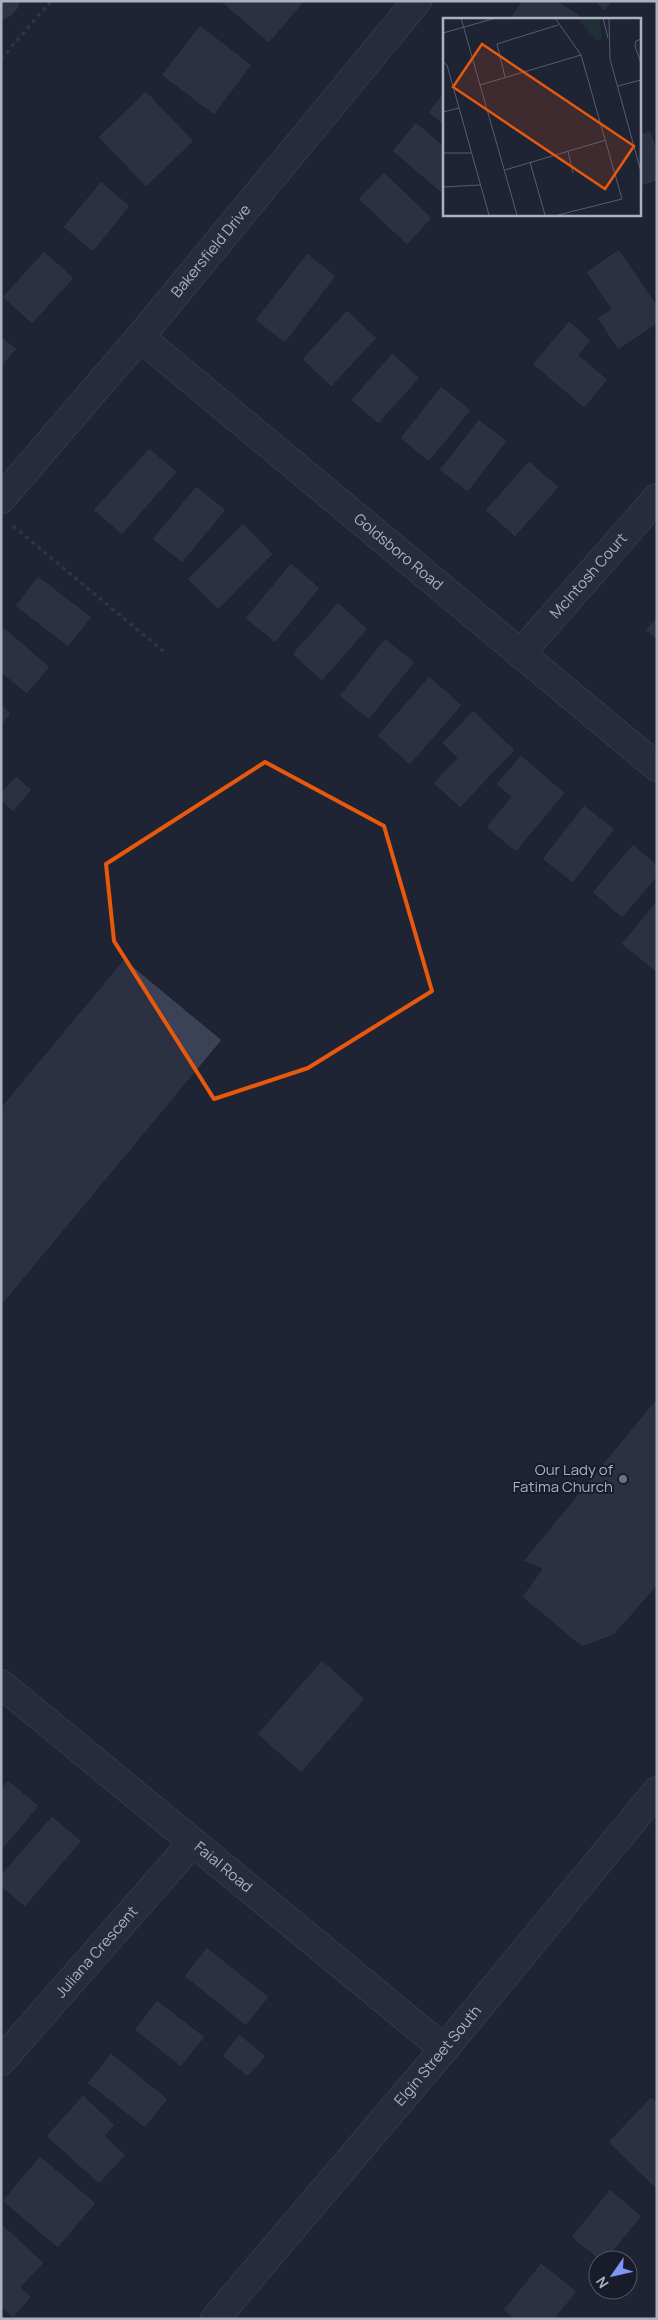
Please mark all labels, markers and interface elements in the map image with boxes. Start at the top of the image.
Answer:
inset map [443,18,640,215]
street label: Bakersfield Drive [166,199,255,302]
street label: Goldsboro Road [350,508,448,595]
street label: McIntosh Court [545,528,632,623]
place label: Our Lady of Fatima Church [513,1459,614,1497]
marker: Our Lady of Fatima Church [617,1473,629,1485]
street label: Faial Road [190,1837,257,1897]
street label: Juliana Crescent [50,1901,142,2002]
street label: Elgin Street South [389,2001,486,2110]
north arrow [588,2250,638,2300]
text: N [591,2273,612,2292]

